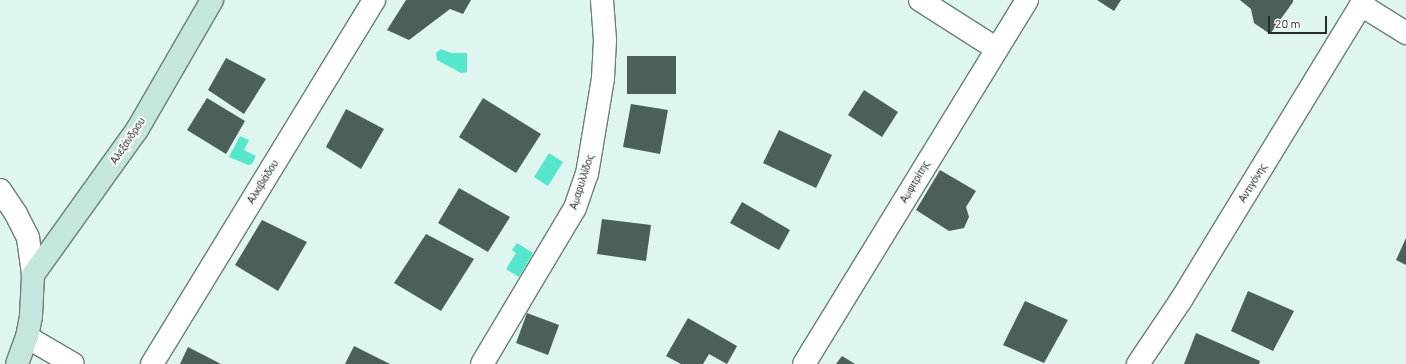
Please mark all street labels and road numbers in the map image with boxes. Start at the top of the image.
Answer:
street label: Αλεξάνδρου [108,116,148,166]
street label: Αμαρυλλίδος [567,153,597,211]
street label: Αλκιβιάδου [245,158,281,206]
street label: Αμφιτρίτης [898,159,932,205]
street label: Αντιγόνης [1236,161,1270,205]

